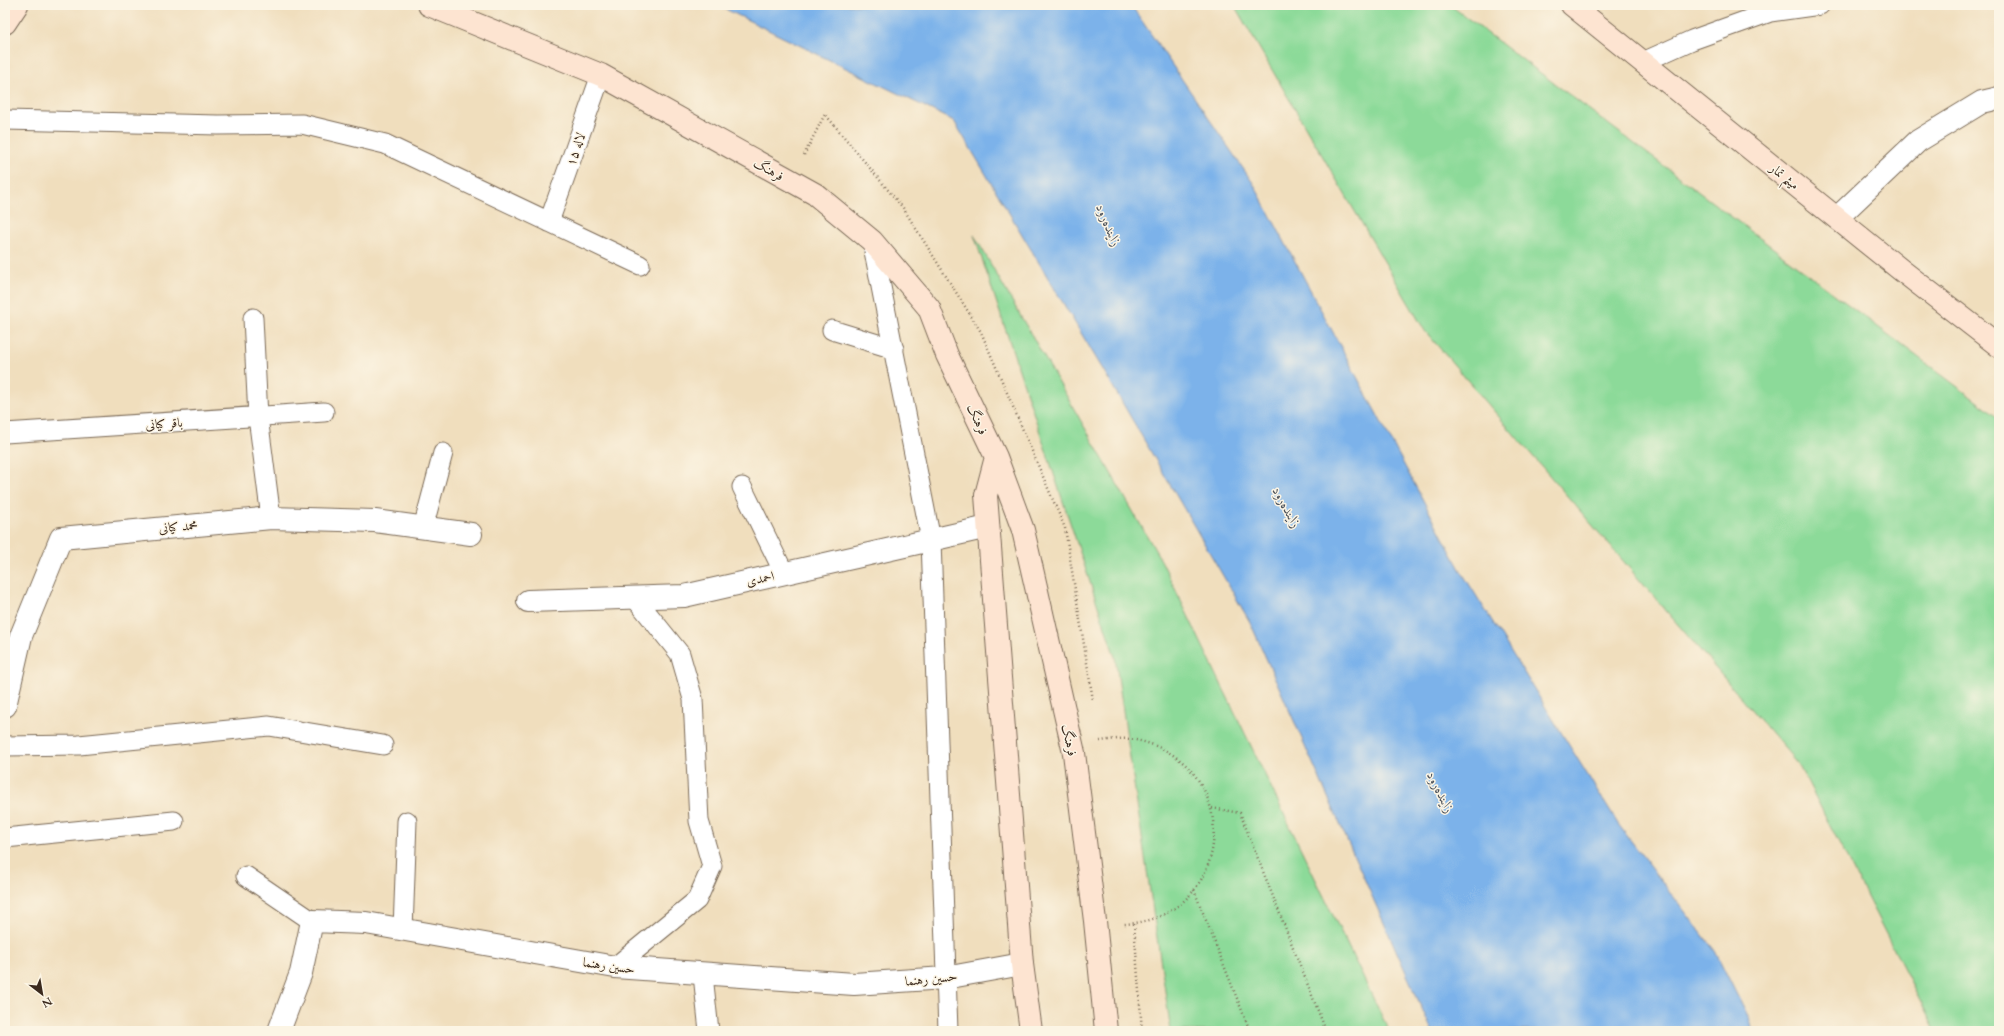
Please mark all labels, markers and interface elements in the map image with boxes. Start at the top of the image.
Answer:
street label: لاله ۱۵ [562,130,590,168]
street label: فرهنگ [750,154,787,186]
street label: میثم تمار [1762,158,1803,197]
water label: زاینده‌رود [1091,201,1126,249]
street label: فرهنگ [962,401,992,438]
street label: باقر کیانی [145,414,183,434]
water label: زاینده‌رود [1268,483,1306,531]
street label: محمد کیانی [158,516,199,538]
street label: احمدی [744,567,776,591]
street label: فرهنگ [1057,723,1081,758]
water label: زاینده‌رود [1422,768,1459,816]
street label: حسین رهنما [582,953,636,979]
street label: حسین رهنما [904,967,958,991]
north arrow [22,974,62,1014]
text: N [39,993,55,1011]

